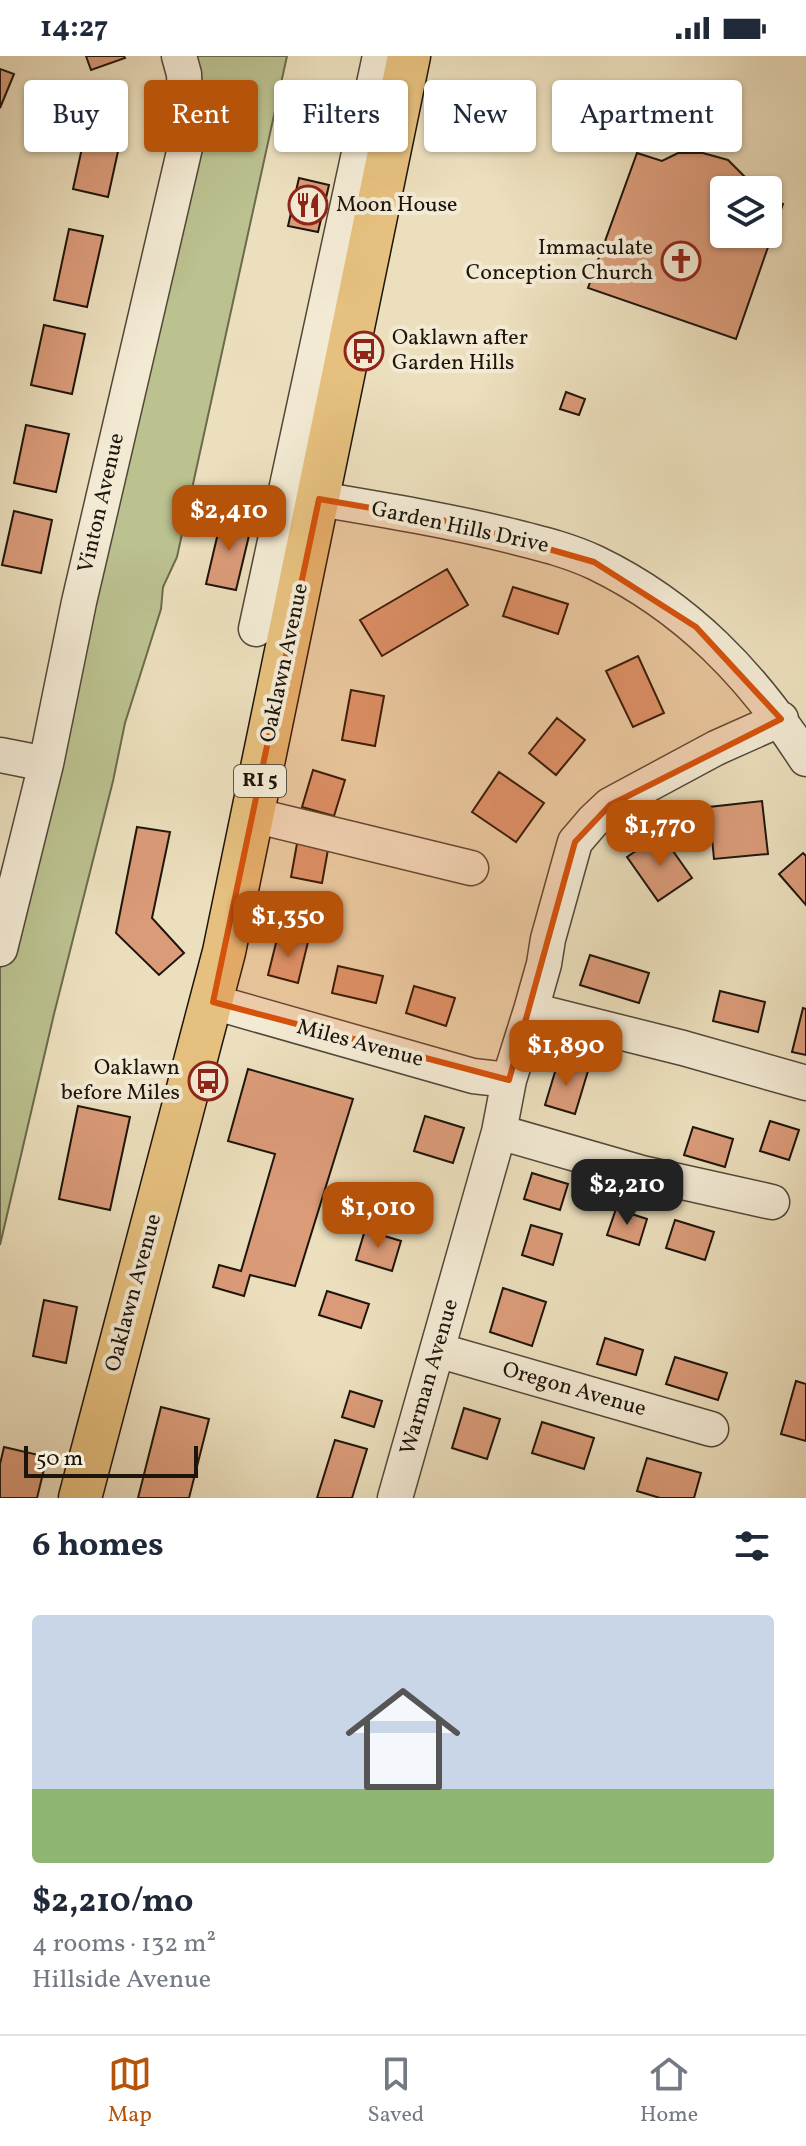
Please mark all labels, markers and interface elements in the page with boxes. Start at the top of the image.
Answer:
text: 14:27 [40,7,108,49]
chip: Buy [24,80,128,152]
chip: Rent [144,80,258,152]
chip: Filters [274,80,408,152]
chip: New [424,80,536,152]
chip: Apartment [552,80,742,152]
map controls [710,176,782,248]
button: layers [710,176,782,248]
restaurant icon: Moon House [287,184,329,226]
place label: Moon House [336,190,458,221]
place label: Immaculate Conception Church [466,233,653,289]
church icon: Immaculate Conception Church [660,240,702,282]
place label: Oaklawn after Garden Hills [392,323,528,379]
bus stop icon: Oaklawn after Garden Hills [343,330,385,372]
street label: Vinton Avenue [71,430,133,576]
pin: $2,410 [164,485,294,553]
text: $2,410 [190,493,268,529]
street label: Garden Hills Drive [368,494,552,562]
street label: Oaklawn Avenue [253,580,317,746]
road number: RI 5 [234,765,286,797]
pin: $1,770 [595,800,725,868]
text: $1,770 [624,808,696,844]
pin: $1,350 [223,891,353,959]
text: $1,350 [251,899,325,935]
street label: Miles Avenue [293,1012,427,1076]
pin: $1,890 [501,1020,631,1088]
text: $1,890 [527,1028,605,1064]
place label: Oaklawn before Miles [61,1053,180,1109]
bus stop icon: Oaklawn before Miles [187,1060,229,1102]
pin: $2,210 [562,1159,692,1227]
text: $2,210 [589,1167,665,1203]
pin: $1,010 [313,1182,443,1250]
text: $1,010 [341,1190,415,1226]
street label: Oaklawn Avenue [98,1211,170,1375]
street label: Warman Avenue [393,1296,467,1458]
street label: Oregon Avenue [499,1355,649,1425]
scale bar [24,1442,198,1478]
text: 50 m [36,1444,83,1475]
text: 6 homes [32,1523,164,1570]
icon: filters [730,1524,774,1568]
icon: home [331,1667,475,1811]
text: $2,210/mo [32,1879,194,1926]
text: 4 rooms · 132 m² [32,1926,216,1962]
text: Hillside Avenue [32,1962,211,1998]
tab: Map [108,2052,152,2131]
tab: Saved [368,2052,424,2131]
tab: Home [640,2052,698,2131]

